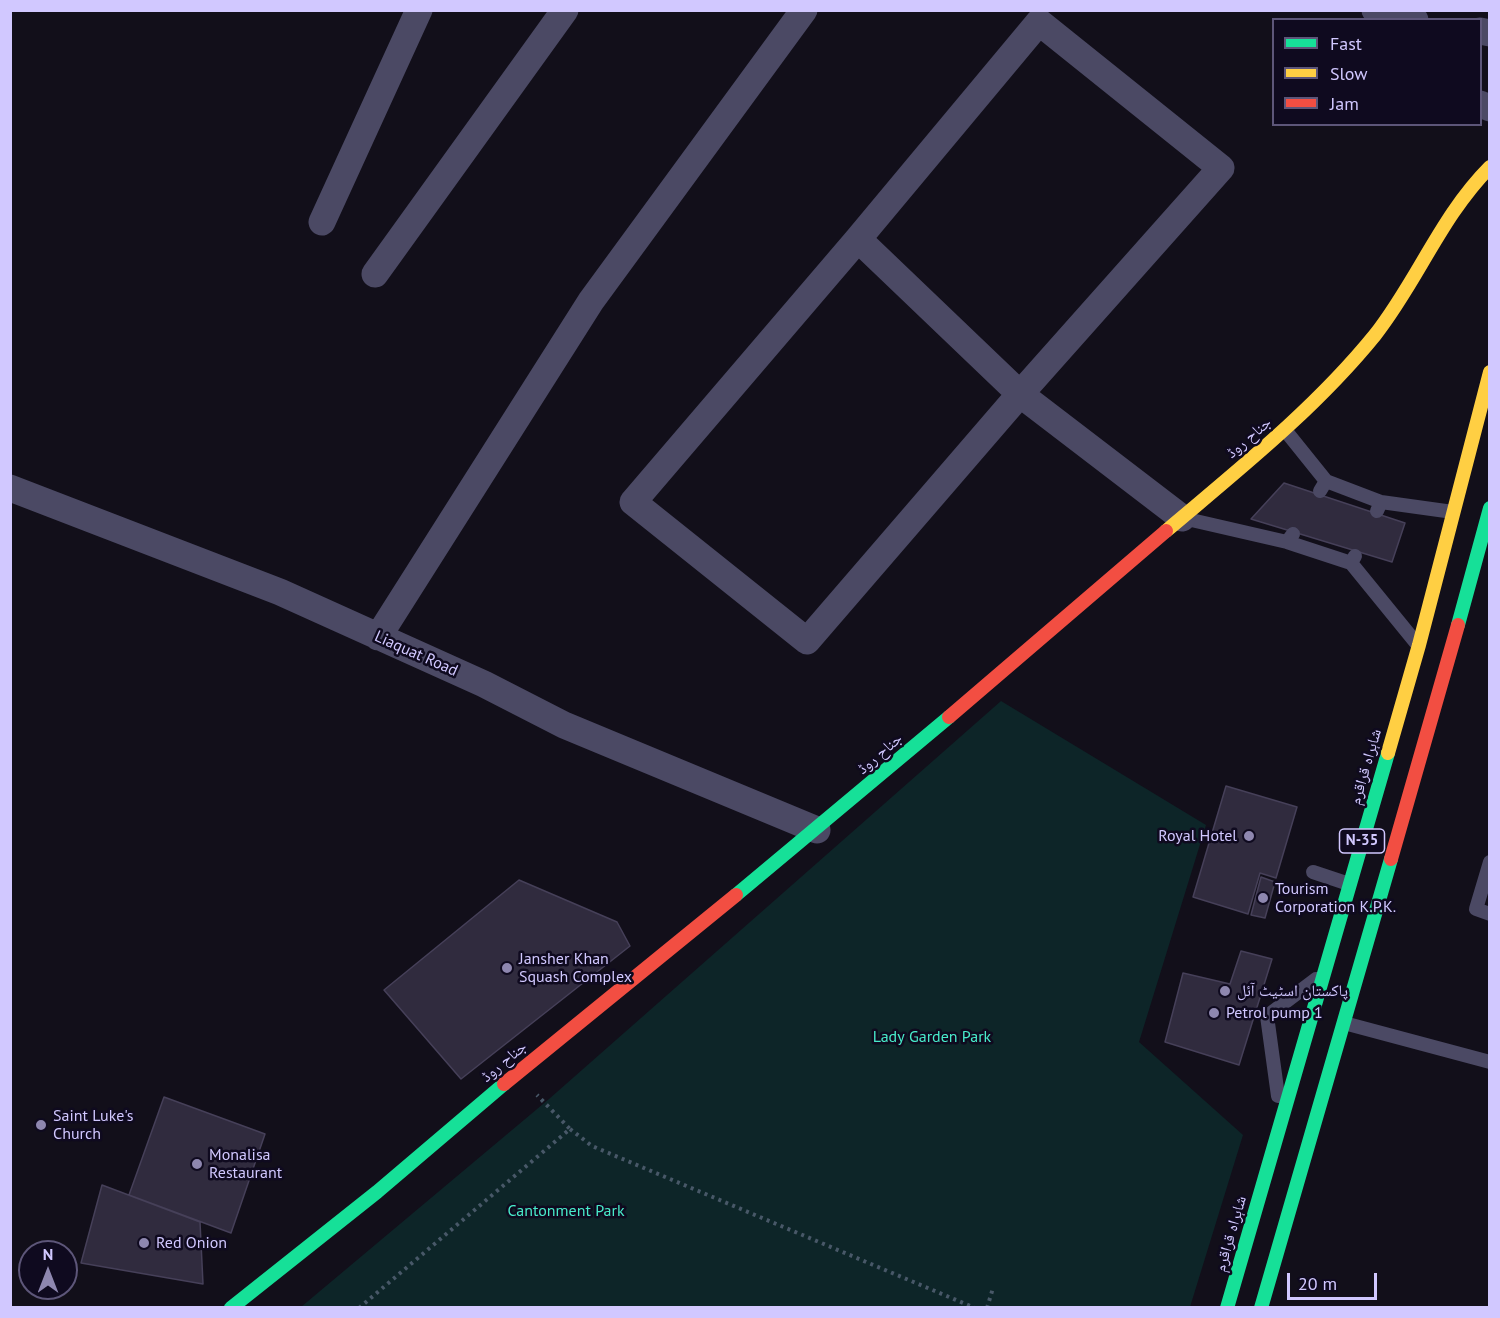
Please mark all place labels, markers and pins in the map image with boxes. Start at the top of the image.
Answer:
place label: Royal Hotel [1158,826,1237,846]
marker: Royal Hotel [1242,829,1256,843]
place label: Tourism Corporation K.P.K. [1275,879,1396,917]
marker: Tourism Corporation K.P.K. [1256,891,1270,905]
place label: Jansher Khan Squash Complex [519,949,632,987]
marker: Jansher Khan Squash Complex [500,961,514,975]
place label: پاکستان اسٹیٹ آئل [1237,981,1348,1001]
marker: پاکستان اسٹیٹ آئل [1218,984,1232,998]
place label: Petrol pump 1 [1226,1003,1323,1023]
marker: Petrol pump 1 [1207,1006,1221,1020]
place label: Saint Luke's Church [53,1106,133,1144]
marker: Saint Luke's Church [34,1118,48,1132]
place label: Monalisa Restaurant [209,1145,282,1183]
marker: Monalisa Restaurant [190,1157,204,1171]
place label: Red Onion [156,1233,227,1253]
marker: Red Onion [137,1236,151,1250]

